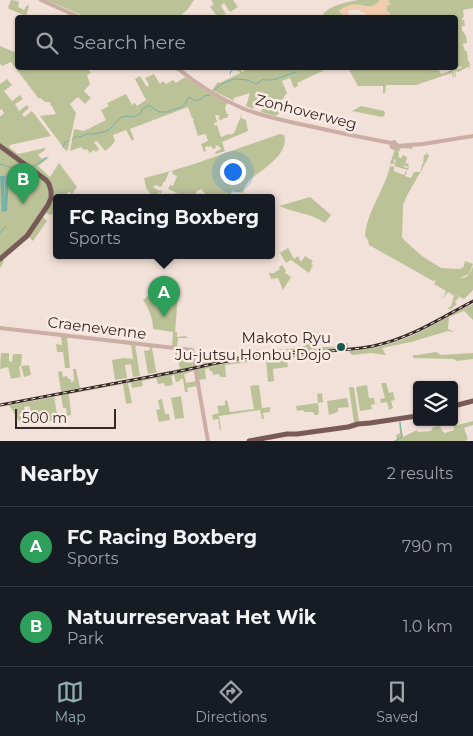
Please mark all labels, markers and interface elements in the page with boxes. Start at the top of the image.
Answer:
search box [15,15,458,70]
icon: search [33,29,61,57]
text: Search here [73,31,186,54]
street label: Zonhoverweg [253,90,359,133]
your location [220,159,246,185]
pin: B [7,163,39,204]
popup [53,194,275,259]
text: FC Racing Boxberg [69,206,259,229]
text: Sports [69,229,121,248]
pin: A [148,276,180,317]
street label: Craenevenne [47,312,148,343]
place label: Makoto Ryu Ju-jutsu Honbu Dojo [174,328,331,364]
marker: Makoto Ryu Ju-jutsu Honbu Dojo [335,341,347,353]
map controls [413,381,458,426]
button: layers [413,381,458,426]
scale bar [15,406,116,429]
text: 500 m [22,409,67,427]
text: Nearby [20,461,99,486]
text: 2 results [387,464,453,483]
text: FC Racing Boxberg [67,526,257,549]
text: A [30,537,42,556]
text: 790 m [402,537,453,556]
text: Sports [67,549,119,568]
text: Natuurreservaat Het Wik [67,606,316,629]
text: B [30,617,42,636]
text: 1.0 km [403,617,453,636]
text: Park [67,629,104,648]
tab: Map [55,678,86,726]
tab: Directions [195,678,267,726]
tab: Saved [376,678,418,726]

